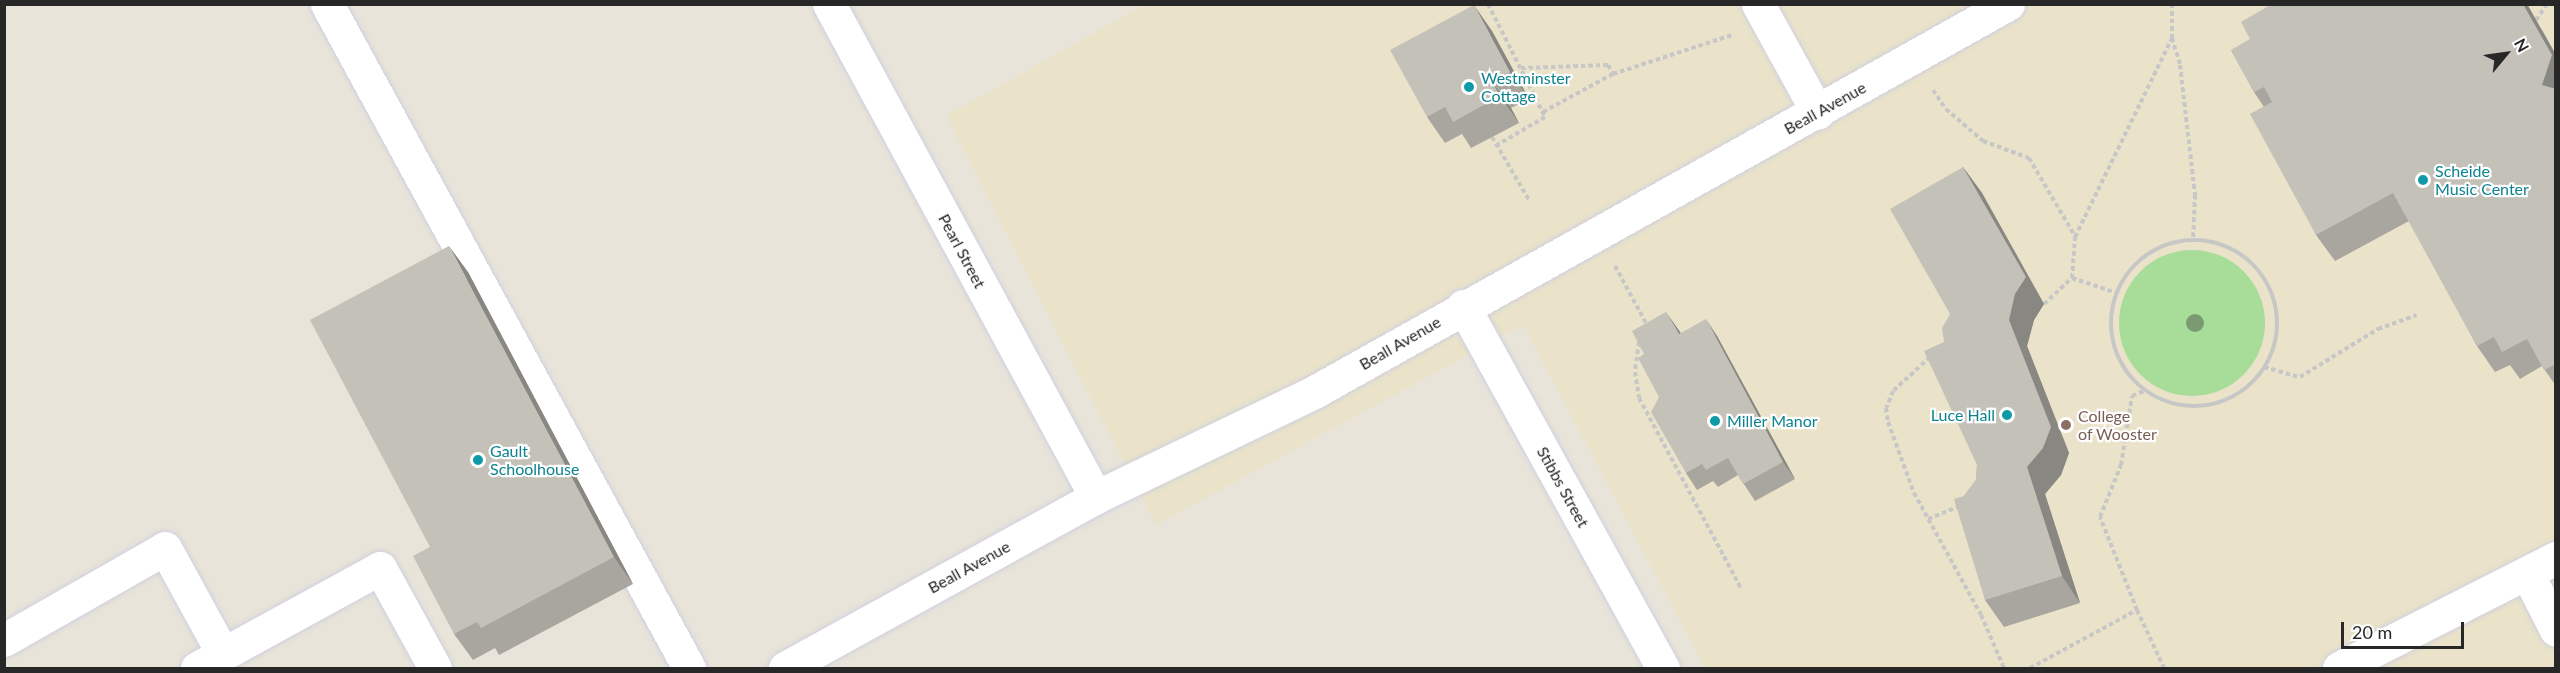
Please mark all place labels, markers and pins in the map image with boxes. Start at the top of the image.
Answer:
place label: Westminster Cottage [1481,68,1571,106]
marker: Westminster Cottage [1462,80,1476,94]
place label: Scheide Music Center [2435,161,2529,199]
marker: Scheide Music Center [2416,173,2430,187]
place label: Luce Hall [1931,405,1995,425]
place label: College of Wooster [2078,406,2157,444]
marker: Luce Hall [2000,408,2014,422]
place label: Miller Manor [1727,411,1818,431]
marker: Miller Manor [1708,414,1722,428]
marker: College of Wooster [2059,418,2073,432]
place label: Gault Schoolhouse [490,441,579,479]
marker: Gault Schoolhouse [471,453,485,467]

